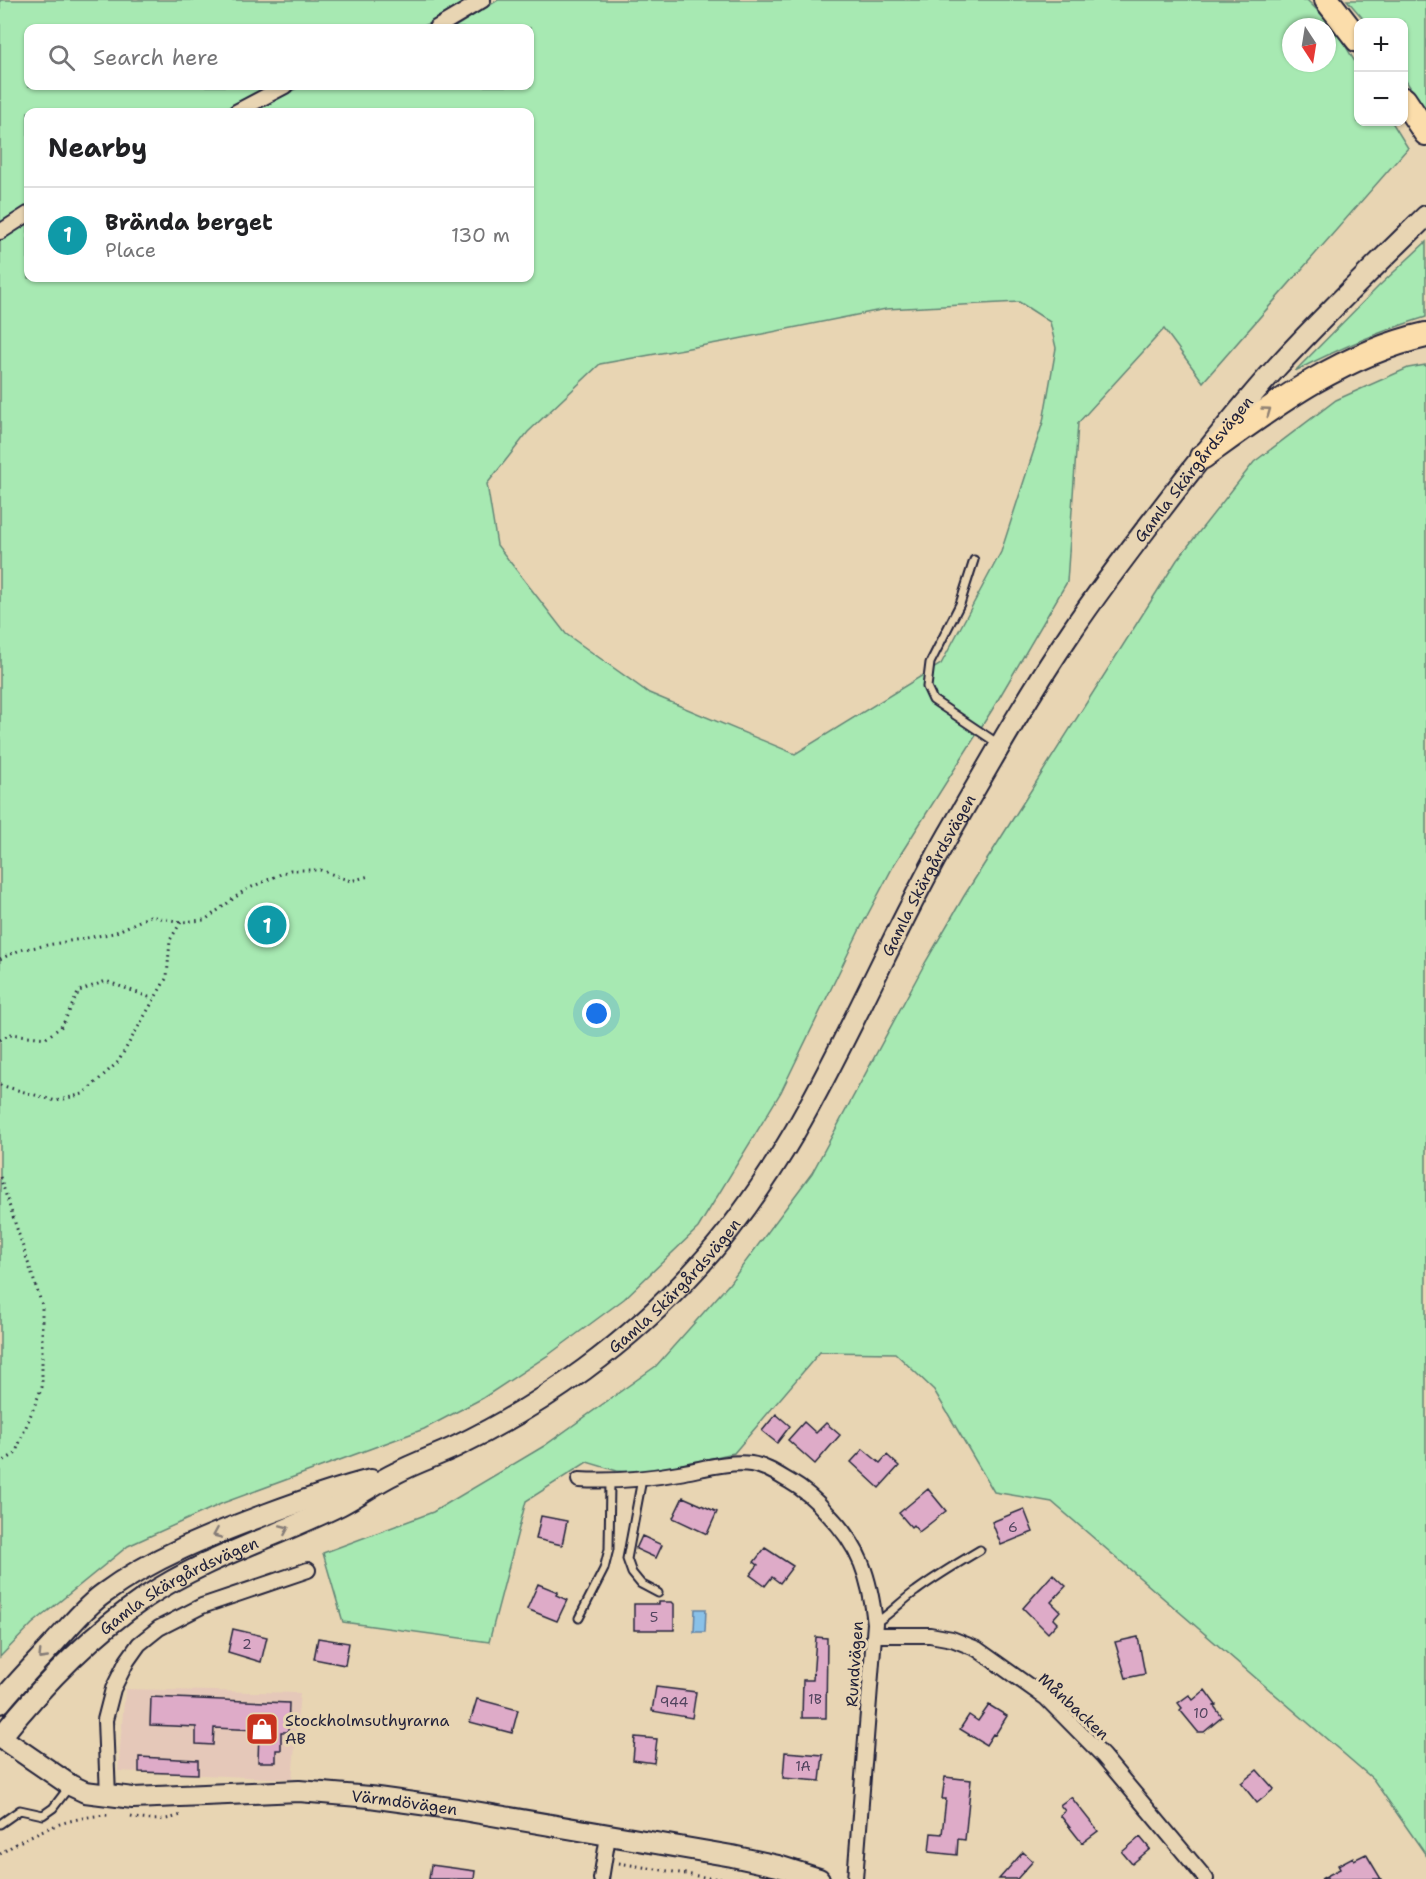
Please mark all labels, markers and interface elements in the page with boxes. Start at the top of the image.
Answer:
north arrow [1282,18,1336,72]
map controls [1354,18,1408,126]
button: + [1354,18,1408,72]
search box [24,24,534,90]
icon: search [45,41,78,74]
text: Search here [93,43,219,72]
button: − [1354,72,1408,126]
text: Nearby [48,130,147,165]
text: Brända berget [105,208,273,237]
text: 1 [63,222,72,248]
text: 130 m [451,222,510,248]
text: Place [105,237,156,263]
street label: Gamla Skärgårdsvägen [1130,391,1258,547]
one-way arrow [1260,407,1271,418]
street label: Gamla Skärgårdsvägen [877,790,981,960]
pin: 1 [248,902,286,948]
your location [582,999,611,1028]
street label: Gamla Skärgårdsvägen [604,1214,745,1358]
house number: 6 [1008,1518,1018,1536]
one-way arrow [278,1524,289,1536]
one-way arrow [212,1527,223,1539]
street label: Gamla Skärgårdsvägen [95,1532,262,1639]
house number: 5 [650,1608,658,1626]
street label: Rundvägen [841,1620,868,1708]
house number: 2 [242,1635,252,1653]
one-way arrow [38,1649,49,1659]
street label: Månbacken [1034,1668,1114,1745]
house number: 1B [808,1690,822,1708]
house number: 944 [660,1693,688,1711]
house number: 10 [1193,1704,1209,1722]
place label: Stockholmsuthyrarna AB [285,1710,450,1749]
shop icon: Stockholmsuthyrarna AB [244,1711,280,1747]
house number: 1A [795,1757,811,1775]
street label: Värmdövägen [351,1785,459,1820]

